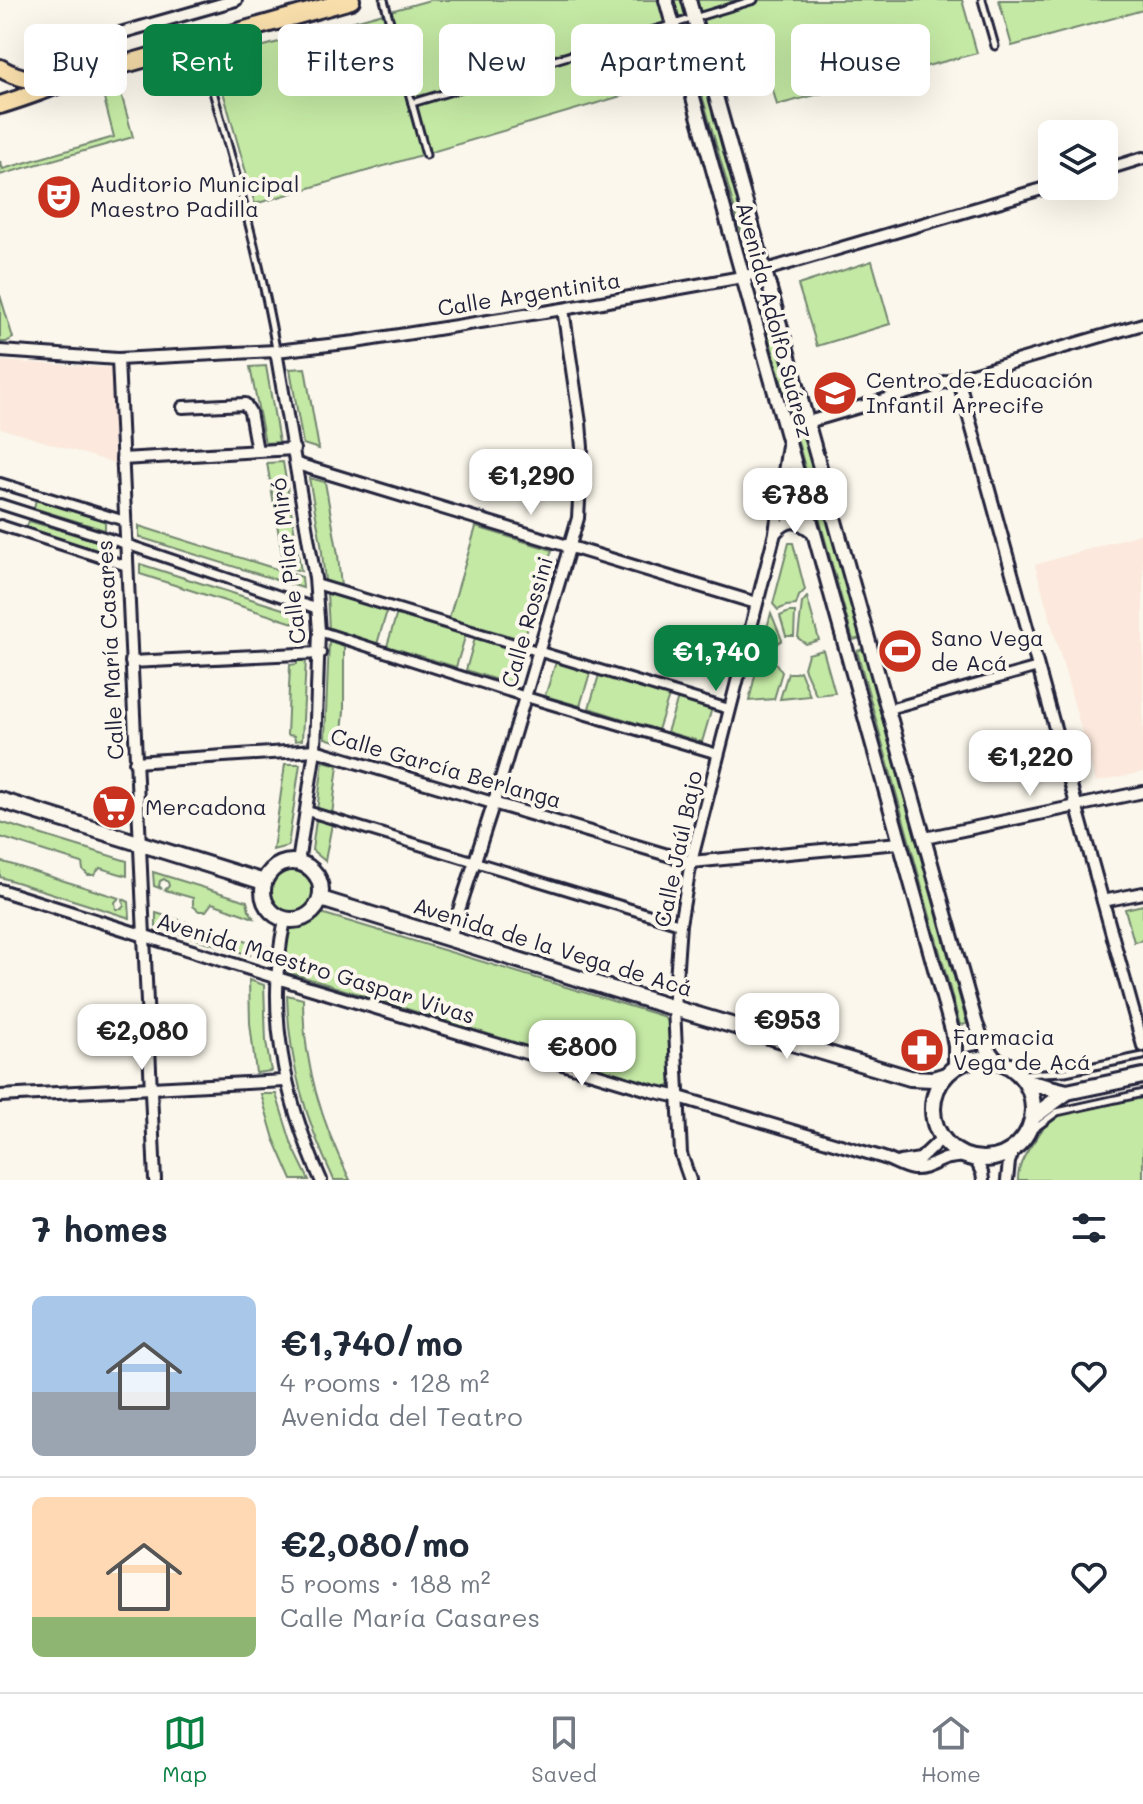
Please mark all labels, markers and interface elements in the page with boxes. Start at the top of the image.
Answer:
chip: Buy [24,24,127,96]
chip: Rent [143,24,262,96]
chip: Filters [278,24,423,96]
chip: New [439,24,555,96]
chip: Apartment [571,24,775,96]
chip: House [791,24,930,96]
map controls [1038,120,1118,200]
button: layers [1038,120,1118,200]
place label: Auditorio Municipal Maestro Padilla [90,169,300,223]
theatre icon: Auditorio Municipal Maestro Padilla [35,173,83,221]
street label: Avenida Adolfo Suárez [730,199,821,441]
street label: Calle Argentinita [435,265,622,322]
place label: Centro de Educación Infantil Arrecife [866,365,1093,419]
school or university icon: Centro de Educación Infantil Arrecife [811,369,859,417]
pin: €1,290 [466,449,596,517]
text: €1,290 [487,458,575,492]
pin: €788 [748,468,842,536]
street label: Calle Pilar Miró [263,476,312,646]
text: €788 [761,477,829,511]
street label: Calle María Casares [89,539,130,761]
street label: Calle Rossini [494,553,559,691]
place label: Sano Vega de Acá [931,623,1044,677]
pin: €1,740 [651,625,781,693]
sports icon: Sano Vega de Acá [876,627,924,675]
text: €1,740 [672,634,760,668]
street label: Calle García Berlanga [327,721,565,814]
pin: €1,220 [965,730,1095,798]
text: €1,220 [987,739,1073,773]
street label: Calle Jaúl Bajo [647,768,708,930]
supermarket icon: Mercadona [90,783,138,831]
place label: Mercadona [145,792,267,821]
street label: Avenida de la Vega de Acá [410,890,696,1003]
street label: Avenida Maestro Gaspar Vivas [154,905,479,1030]
pin: €953 [740,993,834,1061]
text: €953 [753,1002,821,1036]
pin: €2,080 [77,1004,207,1072]
text: €2,080 [95,1013,189,1047]
pin: €800 [535,1020,629,1088]
place label: Farmacia Vega de Acá [953,1022,1091,1076]
pharmacy icon: Farmacia Vega de Acá [898,1026,946,1074]
text: €800 [547,1029,617,1063]
text: 7 homes [32,1206,168,1251]
icon: filters [1067,1206,1111,1250]
text: €1,740/mo [280,1320,463,1365]
icon: home [96,1328,192,1424]
icon: heart [1067,1354,1111,1398]
text: 4 rooms · 128 m² [280,1365,490,1399]
text: Avenida del Teatro [280,1399,523,1433]
text: €2,080/mo [280,1521,469,1566]
icon: home [96,1529,192,1625]
icon: heart [1067,1555,1111,1599]
text: 5 rooms · 188 m² [280,1566,491,1600]
text: Calle María Casares [280,1600,540,1634]
tab: Map [162,1711,207,1788]
tab: Saved [531,1711,597,1788]
tab: Home [921,1711,981,1788]

